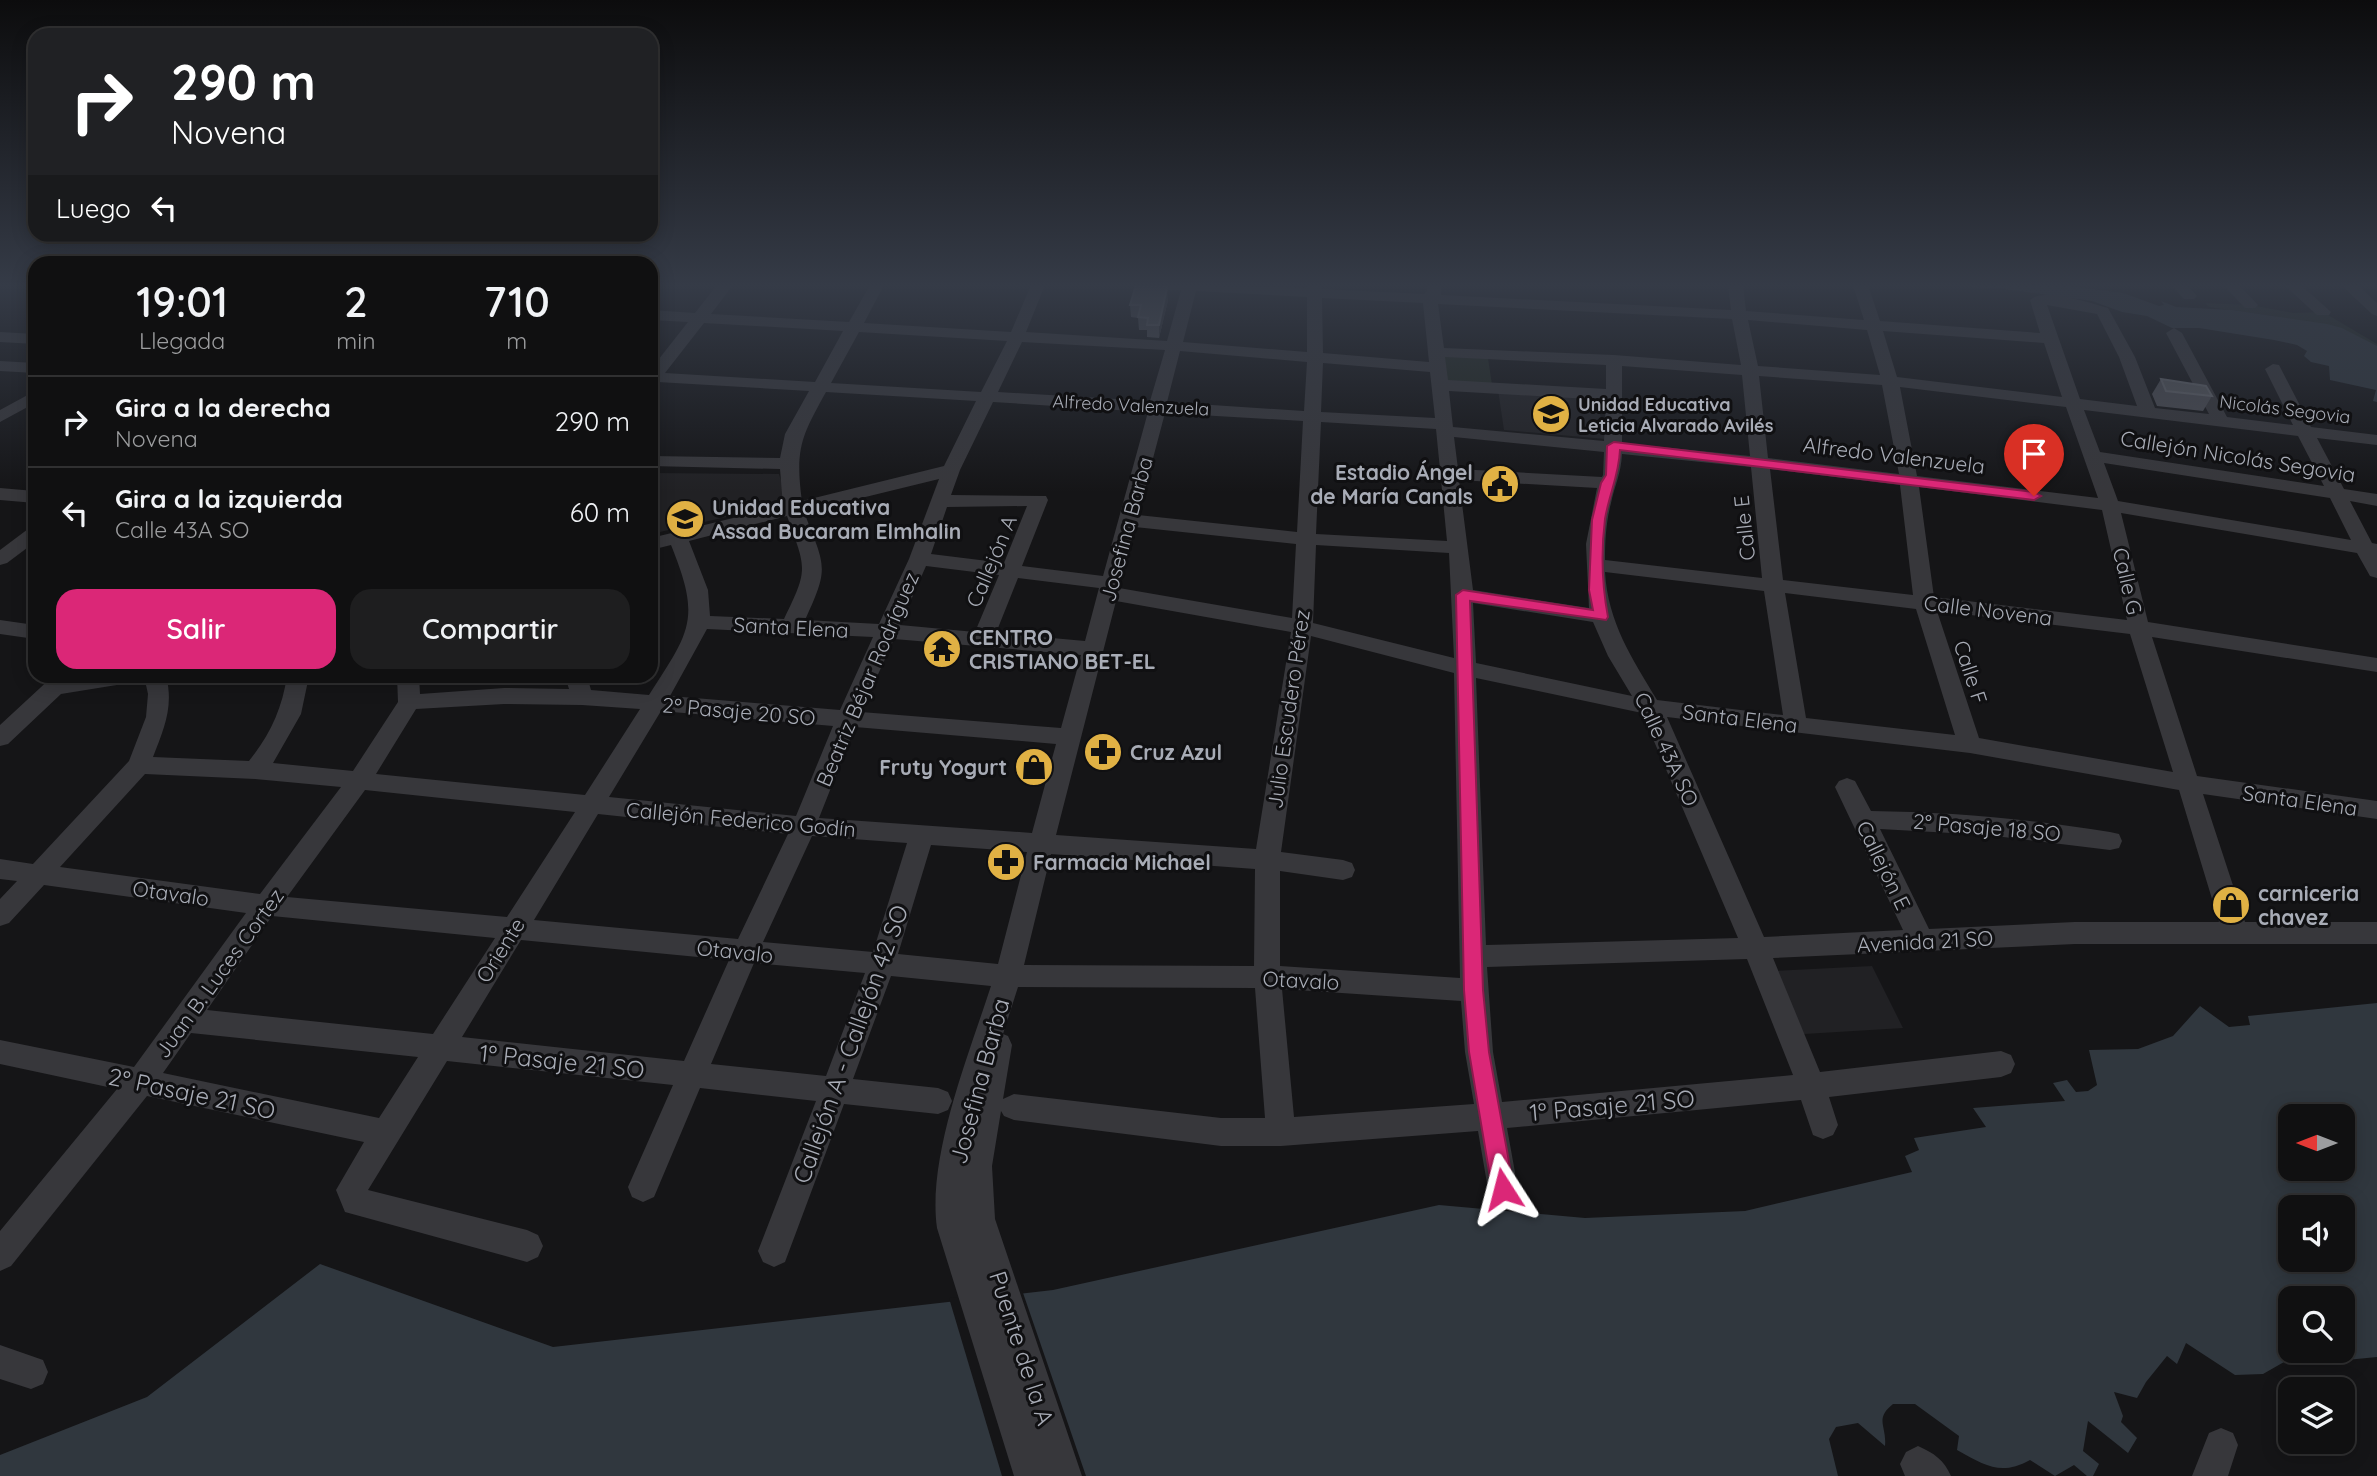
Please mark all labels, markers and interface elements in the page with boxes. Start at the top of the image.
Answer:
text: 290 m [171,51,316,112]
icon: right [56,56,147,147]
text: Novena [171,112,286,152]
icon: left [145,189,183,227]
text: Luego [56,192,131,225]
text: 19:01 [136,275,228,328]
text: 2 [344,275,368,328]
text: 710 [484,275,550,328]
text: Llegada [139,326,225,355]
text: min [336,326,375,355]
text: m [506,326,527,355]
street label: Alfredo Valenzuela [1052,389,1210,421]
street label: Nicolás Segovia [2218,390,2352,428]
text: Gira a la derecha [115,391,331,424]
school or university icon: Unidad Educativa Leticia Alvarado Avilés [1530,393,1572,435]
place label: Unidad Educativa Leticia Alvarado Avilés [1578,393,1774,437]
icon: right [56,403,94,441]
text: 290 m [555,405,630,438]
text: Novena [115,424,198,453]
pin [2004,424,2064,496]
street label: Callejón Nicolás Segovia [2119,425,2357,487]
street label: Alfredo Valenzuela [1802,431,1986,479]
icon: arrive [2015,435,2053,473]
street label: Josefina Barba [1094,454,1158,604]
place label: Estadio Ángel de María Canals [1310,459,1473,509]
public building icon: Estadio Ángel de María Canals [1479,463,1521,505]
text: Gira a la izquierda [115,482,343,515]
icon: left [56,494,94,532]
place label: Unidad Educativa Assad Bucaram Elmhalin [712,494,961,544]
street label: Calle E [1728,494,1760,562]
text: 60 m [570,496,630,529]
school or university icon: Unidad Educativa Assad Bucaram Elmhalin [664,498,706,540]
street label: Callejón A [960,511,1022,611]
text: Calle 43A SO [115,515,249,544]
street label: Calle G [2108,545,2148,617]
street label: Beatriz Béjar Rodríguez [810,568,924,790]
button: Salir [56,589,336,669]
button: Compartir [350,589,630,669]
street label: Calle Novena [1922,589,2054,631]
street label: Julio Escudero Pérez [1261,608,1315,810]
street label: Santa Elena [733,611,849,643]
place label: CENTRO CRISTIANO BET-EL [969,624,1156,674]
temple icon: CENTRO CRISTIANO BET-EL [921,628,963,670]
street label: Calle F [1949,637,1993,707]
street label: Calle 43A SO [1629,688,1705,810]
street label: 2º Pasaje 20 SO [661,691,817,731]
street label: Santa Elena [1681,698,1799,738]
pharmacy icon: Cruz Azul [1082,731,1124,773]
place label: Cruz Azul [1130,739,1222,765]
shop icon: Fruty Yogurt [1013,746,1055,788]
place label: Fruty Yogurt [879,754,1007,780]
street label: Santa Elena [2241,779,2359,821]
street label: Callejón Federico Godín [625,796,857,842]
street label: 2° Pasaje 18 SO [1912,808,2062,846]
street label: Callejón E [1851,816,1917,914]
pharmacy icon: Farmacia Michael [985,841,1027,883]
place label: Farmacia Michael [1033,849,1211,875]
street label: Otavalo [131,875,211,911]
place label: carniceria chavez [2258,880,2359,930]
street label: Juan B. Luces Cortez [149,883,289,1063]
shop icon: carniceria chavez [2210,884,2252,926]
street label: Callejón A - Callejón 42 SO [786,901,914,1187]
street label: Oriente [470,913,530,987]
street label: Avenida 21 SO [1856,924,1994,958]
street label: Otavalo [695,934,775,968]
street label: Otavalo [1262,965,1340,995]
street label: Josefina Barba [942,995,1016,1167]
street label: 1º Pasaje 21 SO [478,1037,646,1085]
street label: 2° Pasaje 21 SO [106,1061,278,1125]
street label: 1º Pasaje 21 SO [1528,1083,1696,1127]
north arrow [2278,1104,2356,1181]
map controls [2278,1104,2355,1454]
position arrow [1466,1152,1540,1226]
button: sound [2278,1195,2355,1272]
street label: Puente de la A [983,1267,1061,1429]
button: search [2278,1286,2355,1363]
button: layers [2278,1377,2355,1454]

